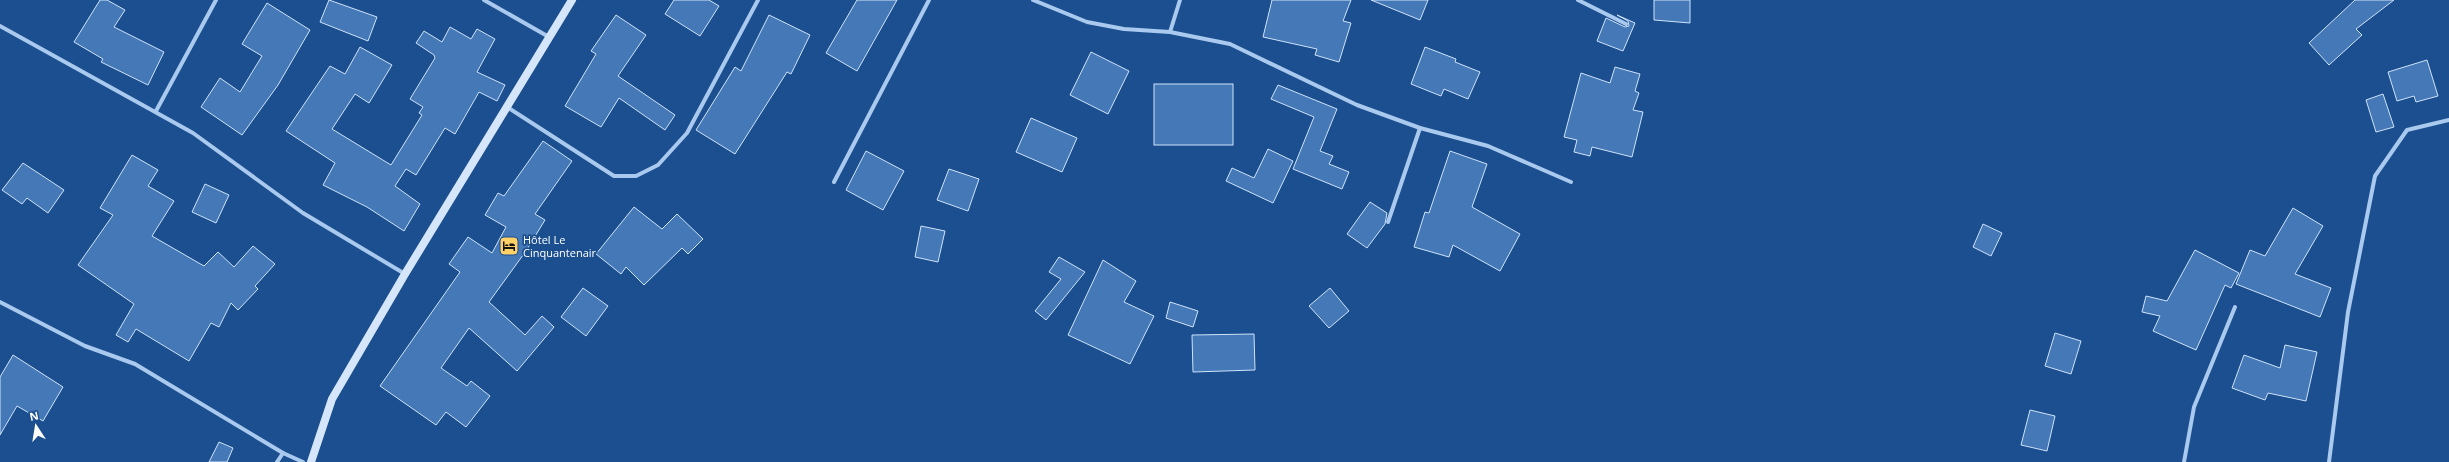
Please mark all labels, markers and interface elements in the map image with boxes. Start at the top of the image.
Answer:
place label: Hôtel Le Cinquantenair [523,232,597,260]
hotel icon: Hôtel Le Cinquantenair [498,235,520,257]
north arrow [16,406,56,446]
text: N [28,407,40,424]

